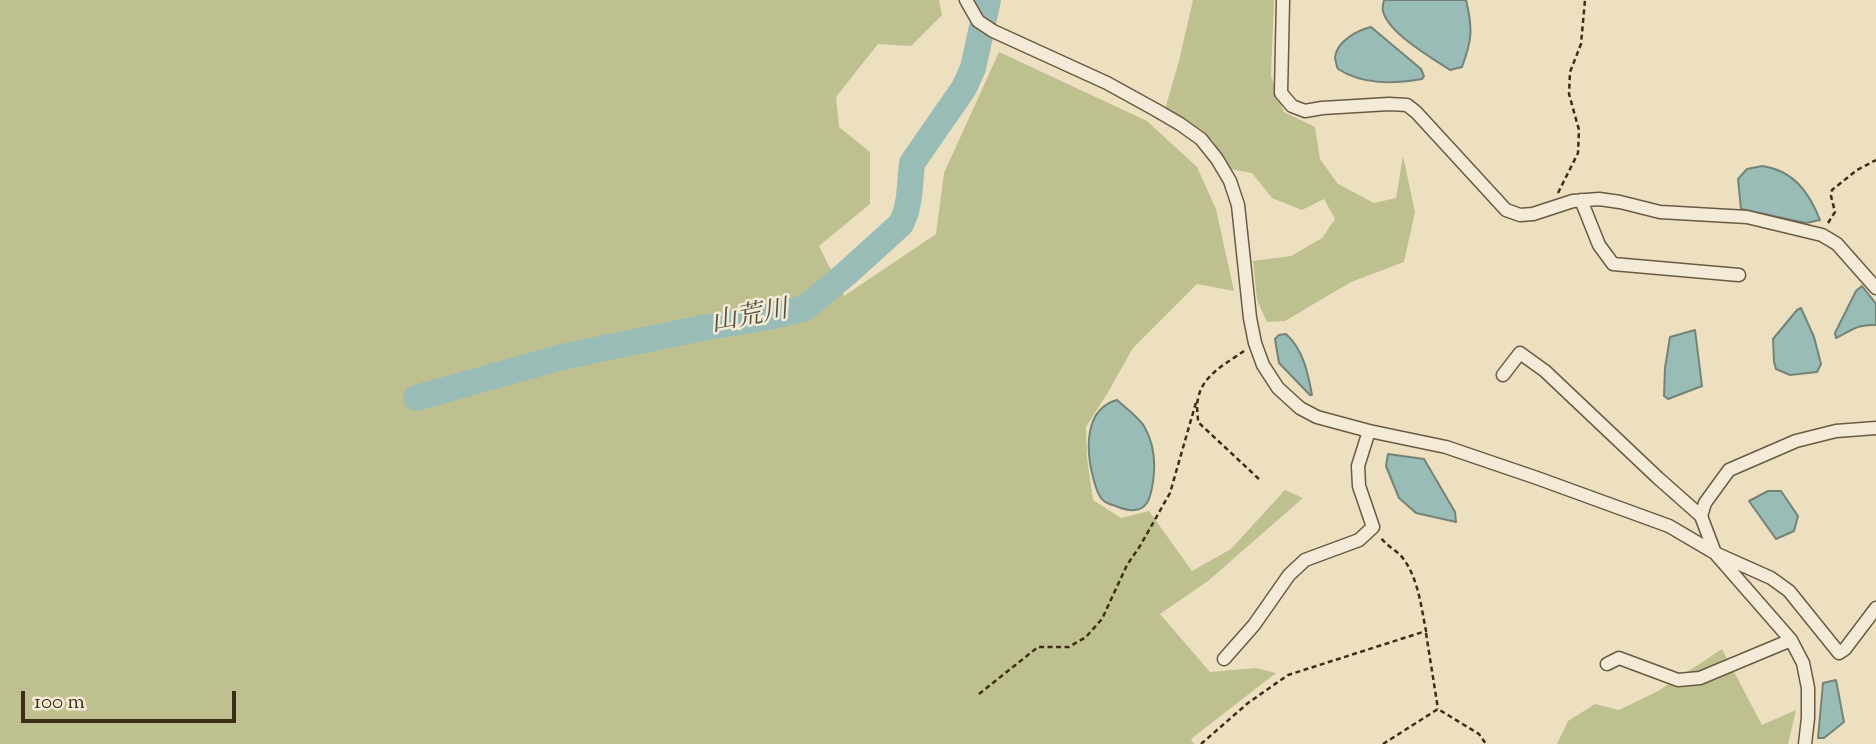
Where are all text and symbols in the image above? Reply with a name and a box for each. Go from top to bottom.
water label: 山荒川 [709,296,791,342]
scale bar [24,678,240,722]
text: 100 m [34,688,85,718]

